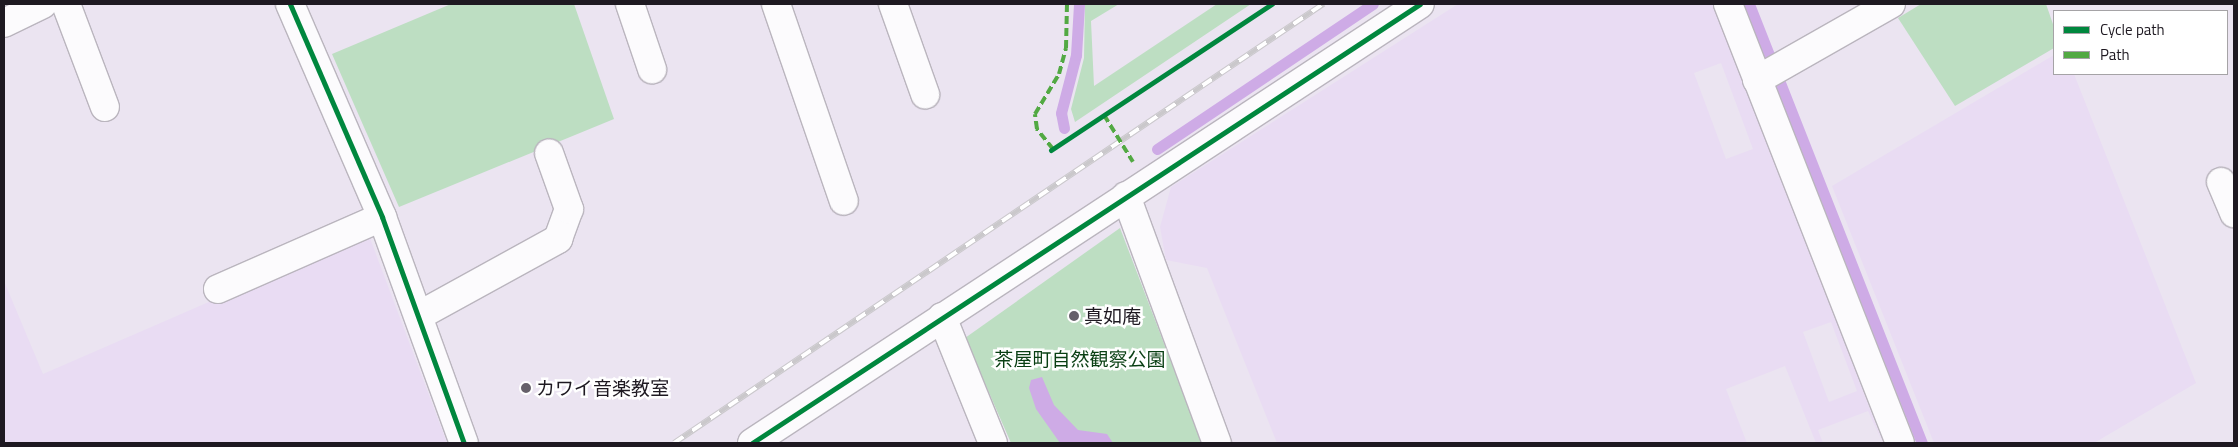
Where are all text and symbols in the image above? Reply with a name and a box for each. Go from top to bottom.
legend [2053,10,2228,75]
text: Cycle path [2100,18,2165,41]
text: Path [2100,43,2130,66]
place label: 真如庵 [1084,305,1141,327]
marker: 真如庵 [1068,310,1080,322]
park label: 茶屋町自然観察公園 [995,348,1165,370]
place label: カワイ音楽教室 [536,377,669,399]
marker: カワイ音楽教室 [520,382,532,394]

